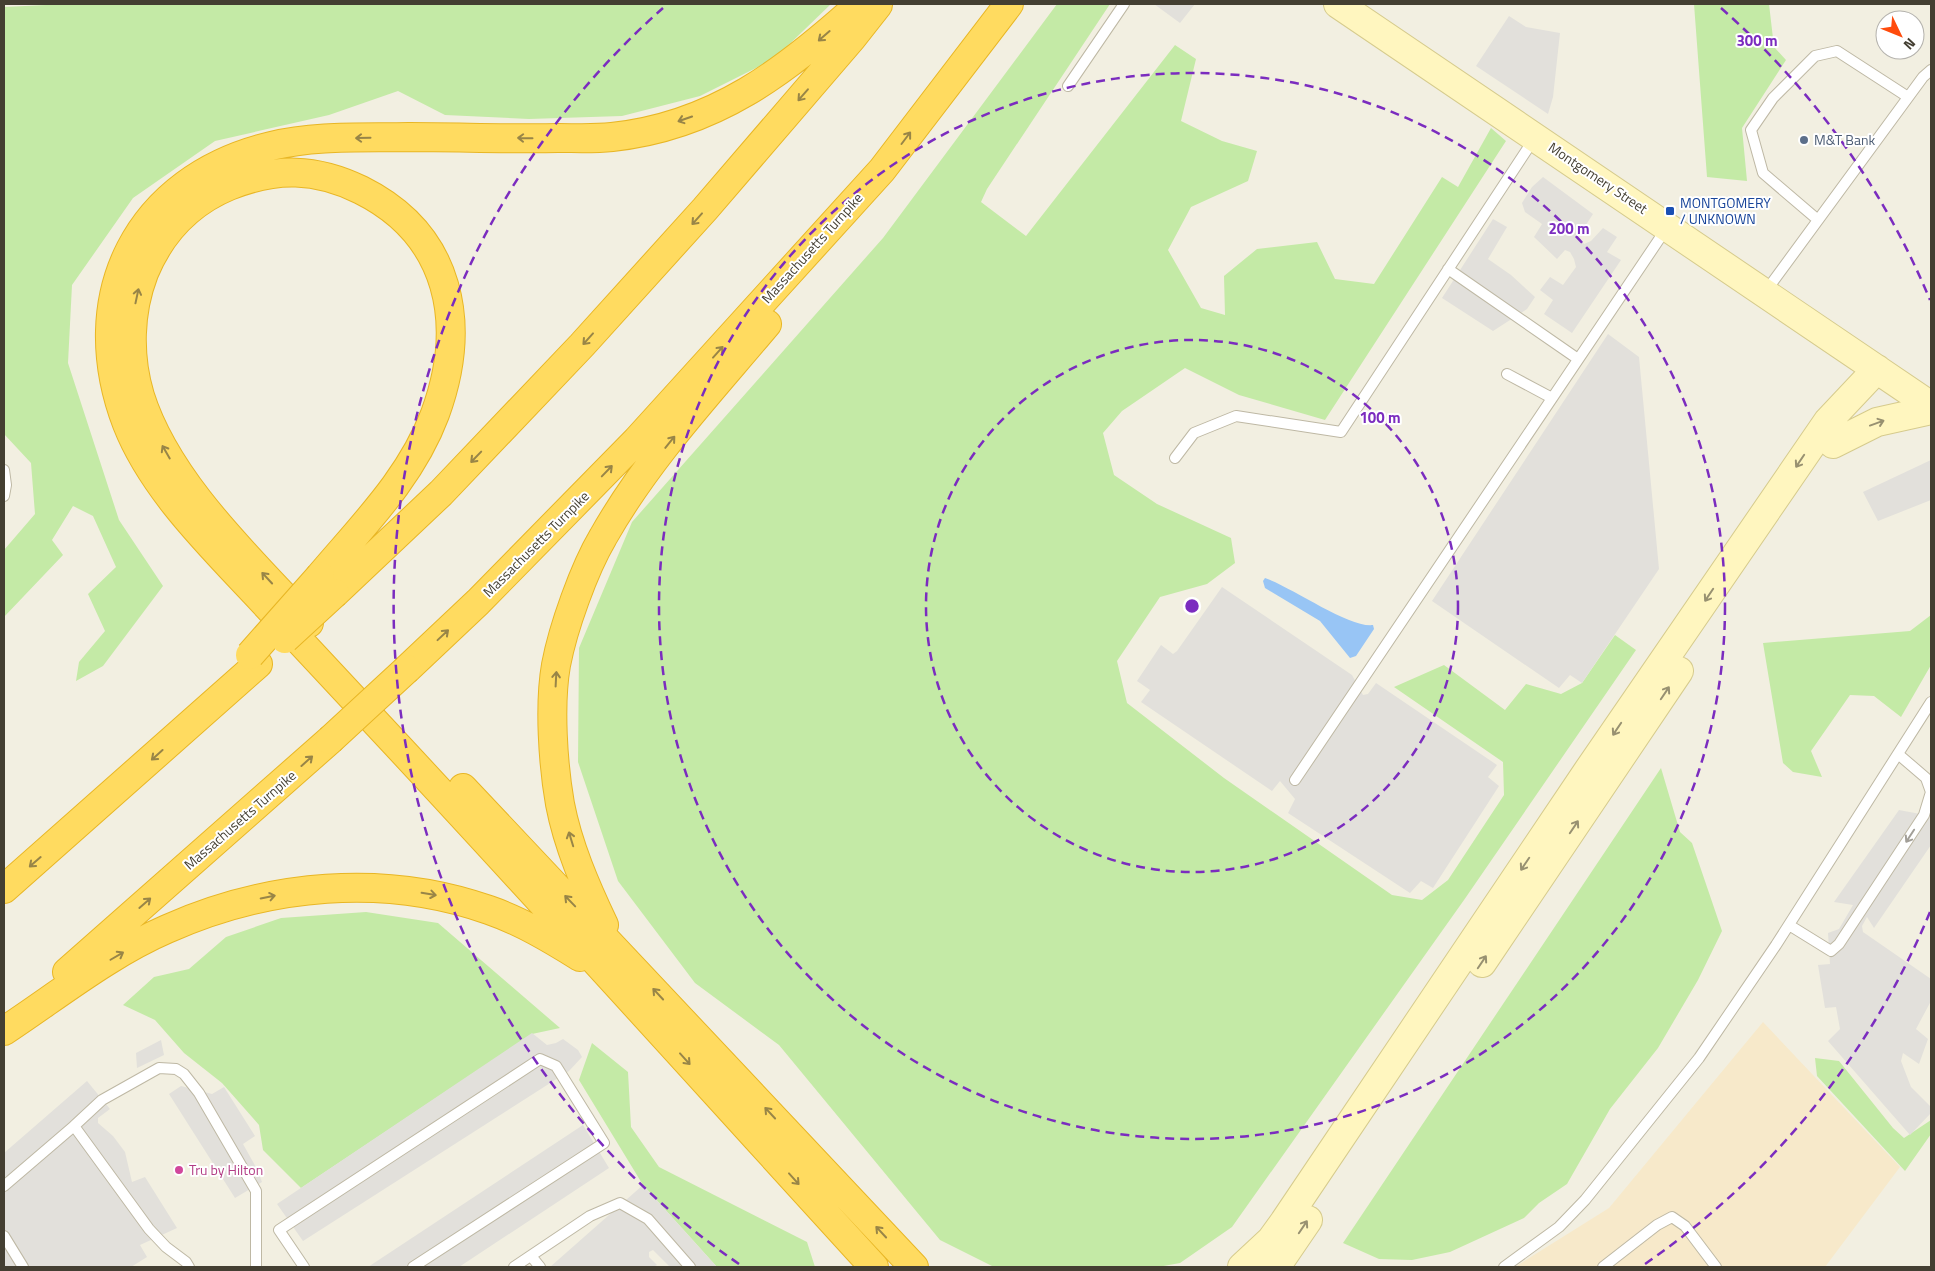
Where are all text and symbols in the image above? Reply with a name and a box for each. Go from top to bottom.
north arrow [1875,10,1925,60]
text: 300 m [1736,29,1778,52]
one-way arrow [817,30,830,42]
text: N [1899,33,1921,55]
one-way arrow [797,89,809,102]
one-way arrow [678,115,694,124]
place label: M&T Bank [1814,129,1875,150]
one-way arrow [901,132,912,145]
one-way arrow [355,133,372,143]
one-way arrow [518,133,534,143]
marker: M&T Bank [1798,134,1810,146]
street label: Montgomery Street [1544,137,1652,219]
street label: Massachusetts Turnpike [756,188,867,308]
place label: MONTGOMERY / UNKNOWN [1680,192,1771,229]
marker: MONTGOMERY / UNKNOWN [1664,205,1676,217]
one-way arrow [691,212,703,225]
text: 200 m [1548,217,1590,240]
one-way arrow [133,289,142,305]
one-way arrow [582,333,594,346]
one-way arrow [712,345,724,358]
text: 100 m [1359,406,1401,429]
one-way arrow [1869,418,1884,427]
one-way arrow [665,435,676,448]
one-way arrow [161,444,171,459]
one-way arrow [470,450,482,463]
one-way arrow [1795,454,1806,468]
one-way arrow [601,465,613,477]
street label: Massachusetts Turnpike [478,486,594,602]
one-way arrow [261,572,273,585]
one-way arrow [1704,588,1714,602]
centre of rings [1183,597,1201,615]
one-way arrow [437,629,449,641]
one-way arrow [551,671,560,687]
one-way arrow [1660,686,1670,700]
one-way arrow [1612,722,1622,736]
one-way arrow [150,749,163,761]
one-way arrow [300,755,313,767]
street label: Massachusetts Turnpike [179,765,300,874]
one-way arrow [1569,821,1579,835]
one-way arrow [1905,829,1915,843]
one-way arrow [565,832,575,848]
one-way arrow [1520,856,1530,870]
one-way arrow [28,857,41,868]
one-way arrow [421,890,437,900]
one-way arrow [259,892,275,901]
one-way arrow [564,895,576,907]
one-way arrow [139,897,152,908]
one-way arrow [110,950,124,960]
one-way arrow [1477,955,1488,969]
one-way arrow [653,988,664,1001]
one-way arrow [679,1053,690,1066]
one-way arrow [764,1107,776,1119]
place label: Tru by Hilton [189,1159,263,1180]
marker: Tru by Hilton [173,1164,185,1176]
one-way arrow [788,1173,800,1186]
one-way arrow [1298,1220,1308,1234]
one-way arrow [875,1225,887,1238]

